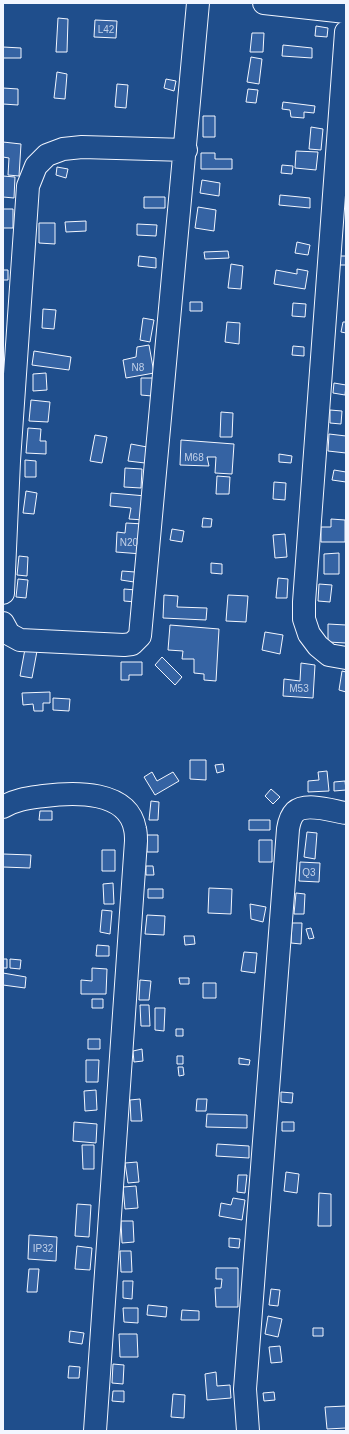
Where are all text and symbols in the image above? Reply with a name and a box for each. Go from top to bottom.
house number: L42 [98,24,115,35]
house number: N8 [132,362,145,373]
house number: M68 [184,452,204,463]
house number: N20 [120,537,139,548]
house number: M53 [289,683,309,694]
house number: Q3 [302,867,316,878]
house number: IP32 [33,1243,54,1254]

